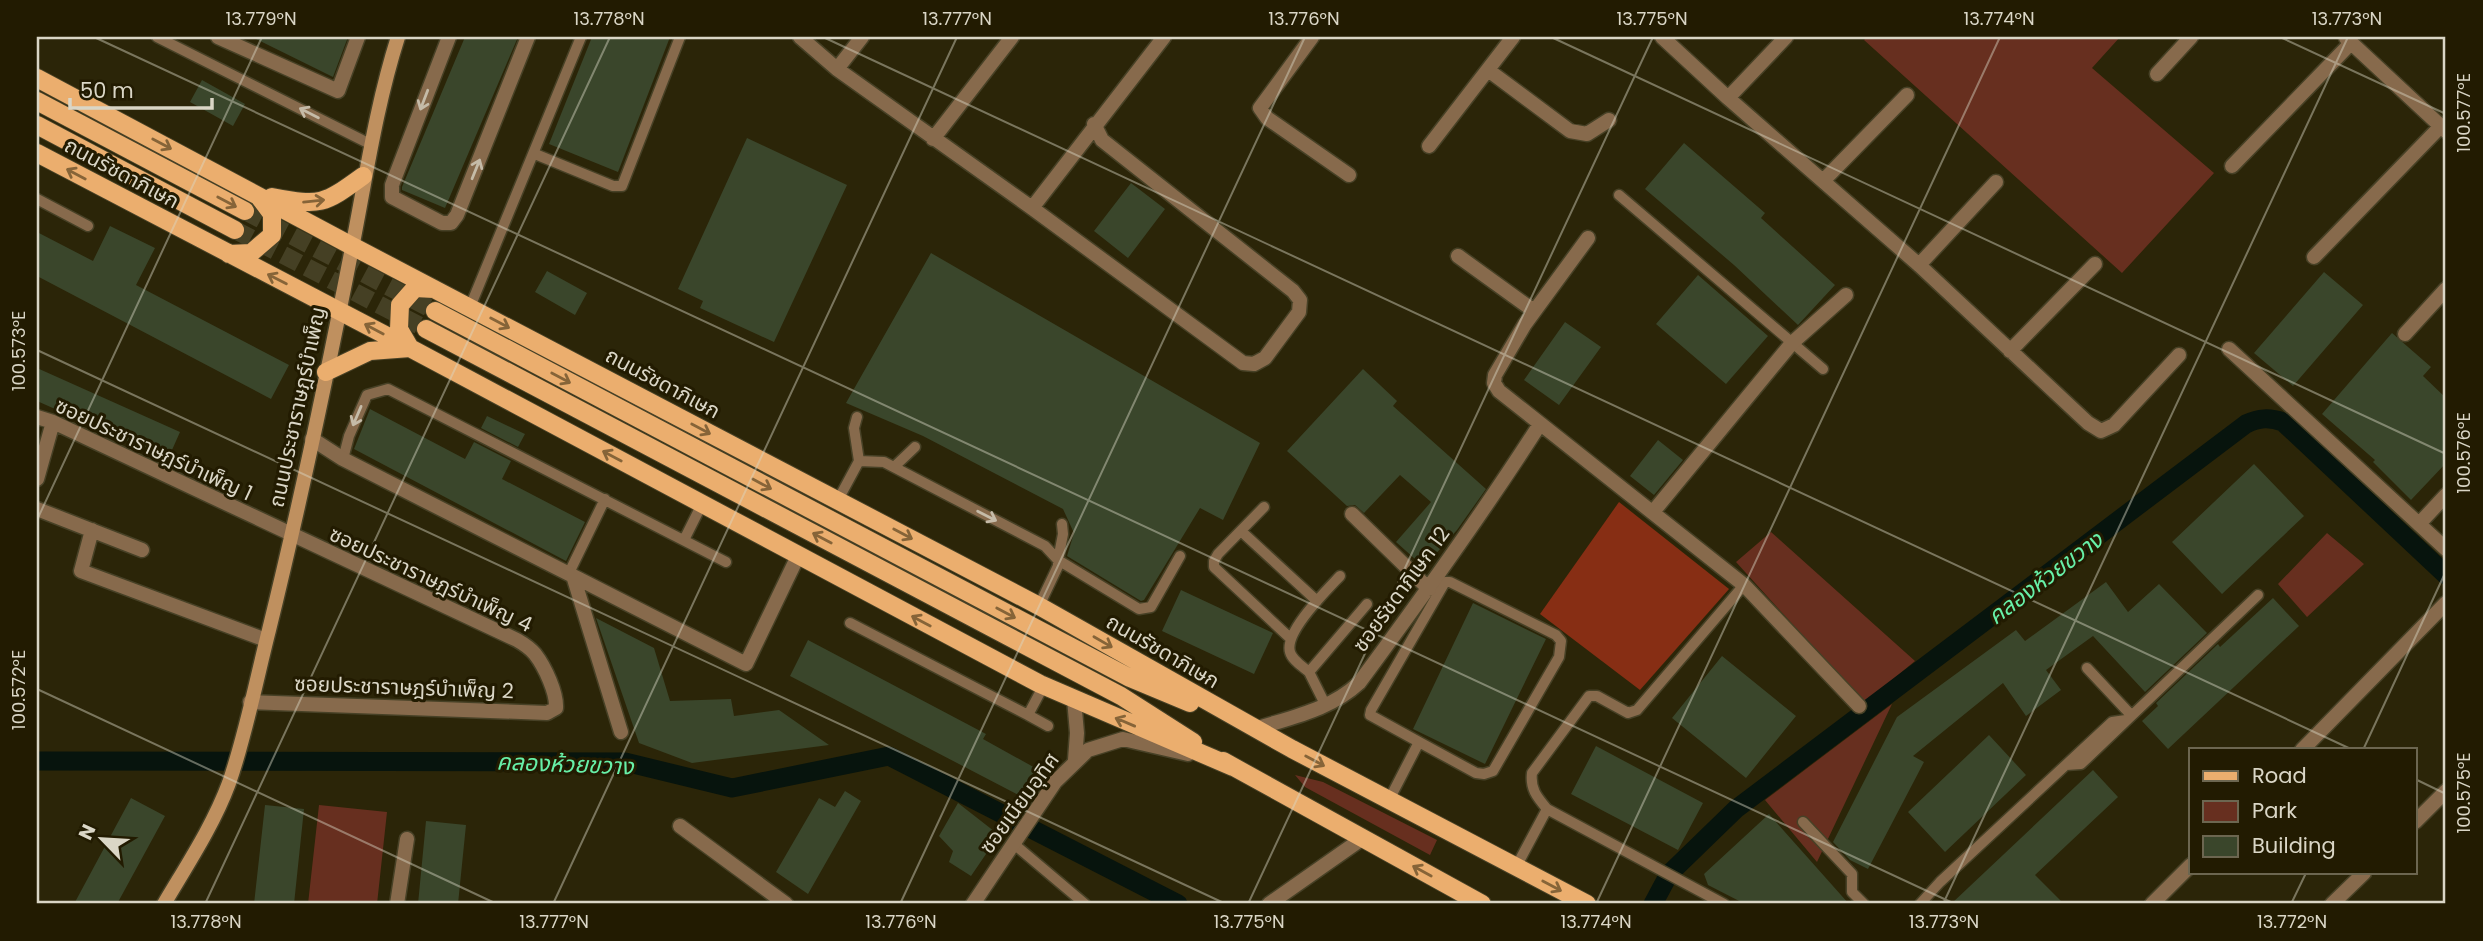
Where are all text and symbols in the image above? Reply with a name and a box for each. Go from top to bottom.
text: 13.779°N [225,6,297,31]
text: 13.778°N [573,6,645,31]
text: 13.777°N [922,6,992,31]
text: 13.776°N [1268,6,1340,31]
text: 13.775°N [1616,6,1688,31]
text: 13.774°N [1963,6,2035,31]
text: 13.773°N [2312,6,2382,31]
scale bar [70,66,212,110]
text: 100.577°E [2451,73,2476,153]
text: 50 m [80,76,134,105]
one-way arrow [417,89,429,111]
one-way arrow [299,106,320,120]
street label: ถนนรัชดาภิเษก [59,131,185,215]
one-way arrow [151,138,172,151]
one-way arrow [470,158,483,180]
one-way arrow [66,167,87,180]
one-way arrow [216,195,237,209]
one-way arrow [302,195,325,208]
one-way arrow [267,272,288,286]
street label: ถนนประชาราษฎร์บำเพ็ญ [262,304,332,510]
text: 100.573°E [6,311,31,391]
one-way arrow [489,316,510,330]
one-way arrow [364,322,385,335]
street label: ถนนรัชดาภิเษก [600,341,726,425]
one-way arrow [550,371,571,385]
street label: ซอยประชาราษฎร์บำเพ็ญ 1 [51,391,257,507]
one-way arrow [350,405,363,426]
text: 100.576°E [2451,412,2476,494]
one-way arrow [690,422,711,436]
one-way arrow [602,449,623,462]
one-way arrow [751,478,772,491]
one-way arrow [976,509,997,523]
street label: ซอยประชาราษฎร์บำเพ็ญ 4 [325,519,537,639]
street label: ซอยรัชดาภิเษก 12 [1346,520,1456,658]
water label: คลองห้วยขวาง [1981,523,2111,632]
one-way arrow [892,528,912,542]
one-way arrow [812,531,833,544]
one-way arrow [996,606,1016,620]
street label: ถนนรัชดาภิเษก [1101,607,1225,695]
one-way arrow [911,613,932,627]
one-way arrow [1092,635,1112,649]
text: 100.572°E [6,650,31,730]
street label: ซอยประชาราษฎร์บำเพ็ญ 2 [294,669,514,705]
one-way arrow [1114,715,1136,728]
water label: คลองห้วยขวาง [496,746,636,782]
street label: ซอยเนียมอุทิศ [972,747,1066,859]
legend [2189,748,2416,874]
text: 100.575°E [2451,752,2476,834]
one-way arrow [1304,755,1325,768]
text: Road [2252,761,2307,790]
text: Park [2252,796,2297,825]
north arrow [66,804,136,874]
text: N [72,820,102,844]
text: Building [2252,831,2336,860]
one-way arrow [1413,864,1433,878]
one-way arrow [1541,879,1562,893]
text: 13.778°N [170,909,242,934]
text: 13.777°N [519,909,589,934]
text: 13.776°N [865,909,937,934]
text: 13.775°N [1213,909,1285,934]
text: 13.774°N [1560,909,1632,934]
text: 13.773°N [1909,909,1979,934]
text: 13.772°N [2257,909,2327,934]

